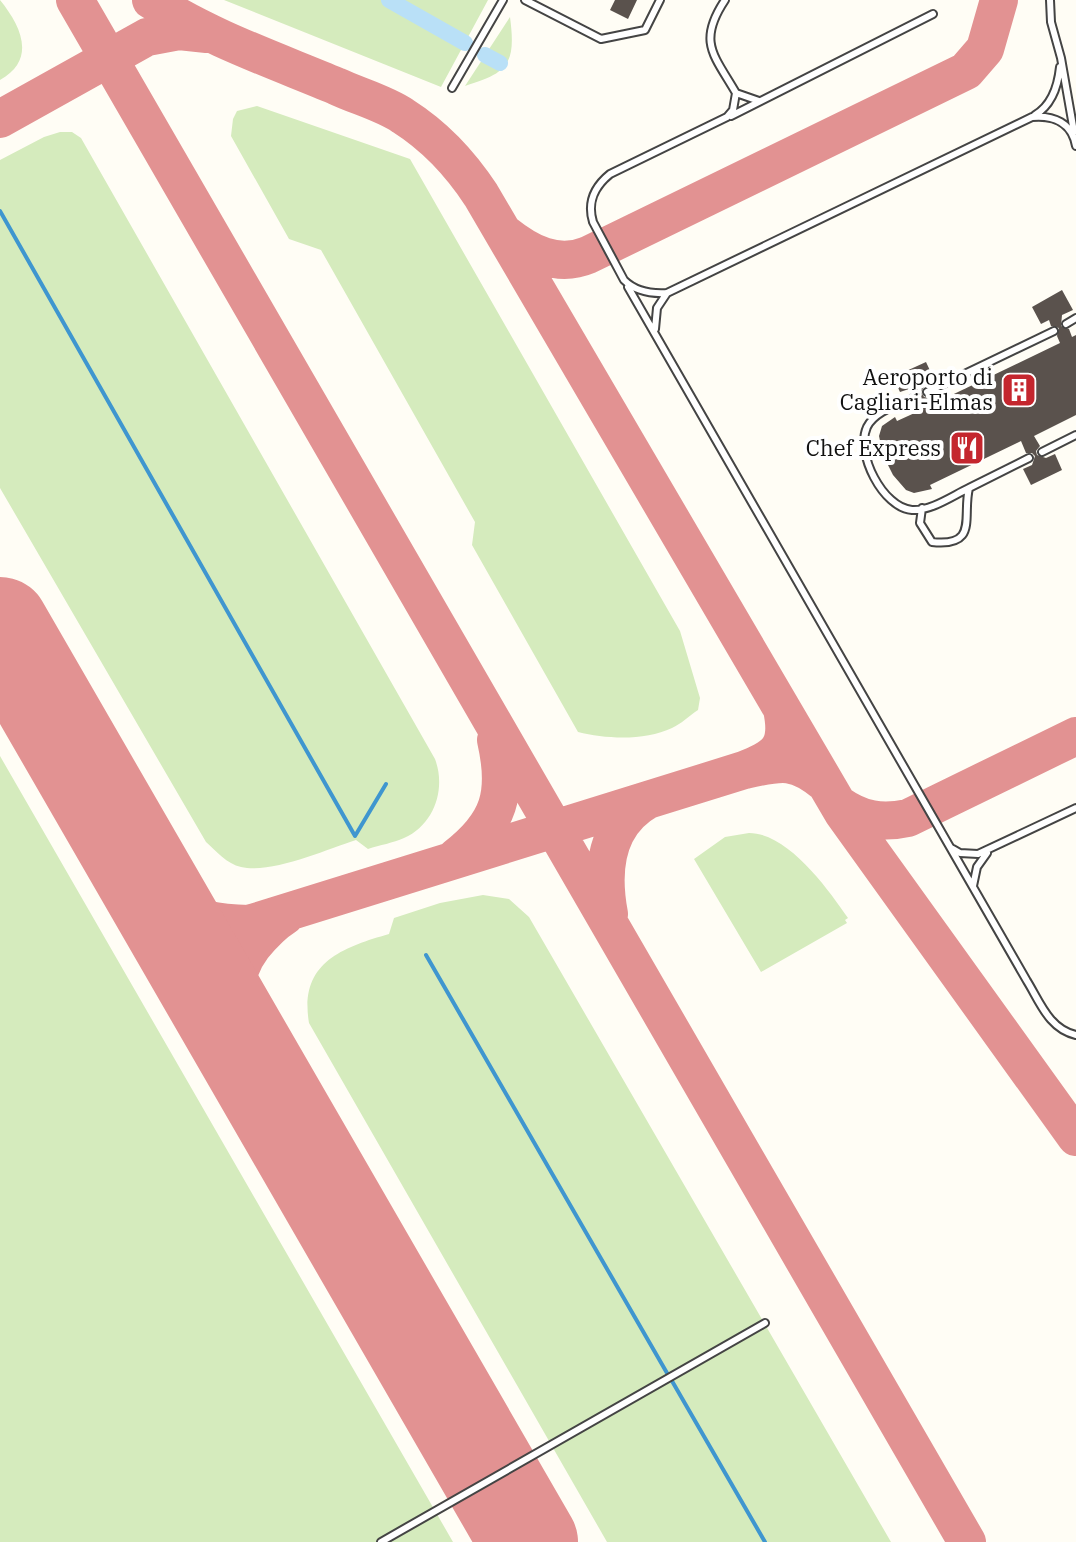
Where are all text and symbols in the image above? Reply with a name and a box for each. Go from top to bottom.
place label: Aeroporto di Cagliari-Elmas [840,362,993,416]
building icon: Aeroporto di Cagliari-Elmas [1000,371,1038,409]
restaurant icon: Chef Express [948,429,986,467]
place label: Chef Express [806,433,941,462]

